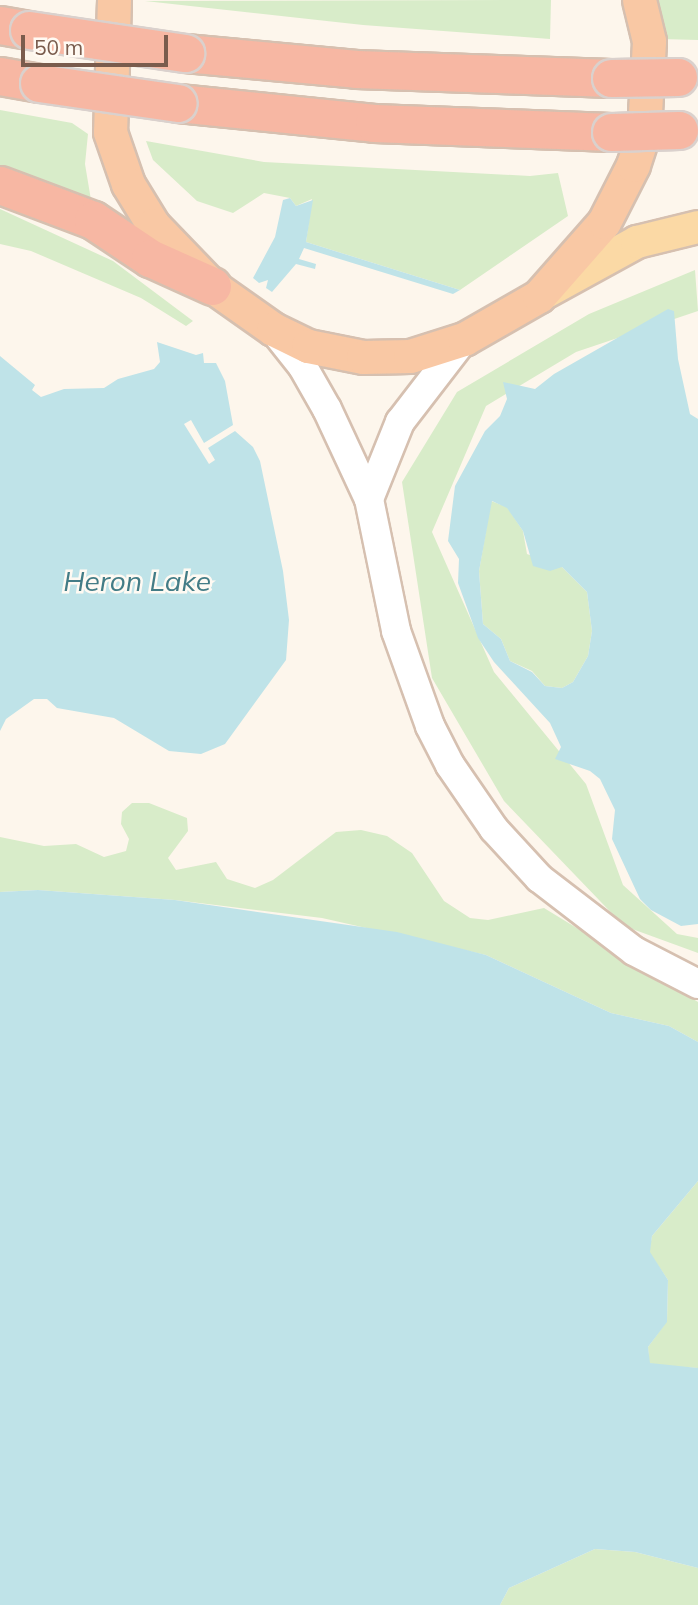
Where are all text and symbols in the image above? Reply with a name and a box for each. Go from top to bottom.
scale bar [24,21,172,65]
text: 50 m [34,34,83,60]
water label: Heron Lake [63,564,211,598]

